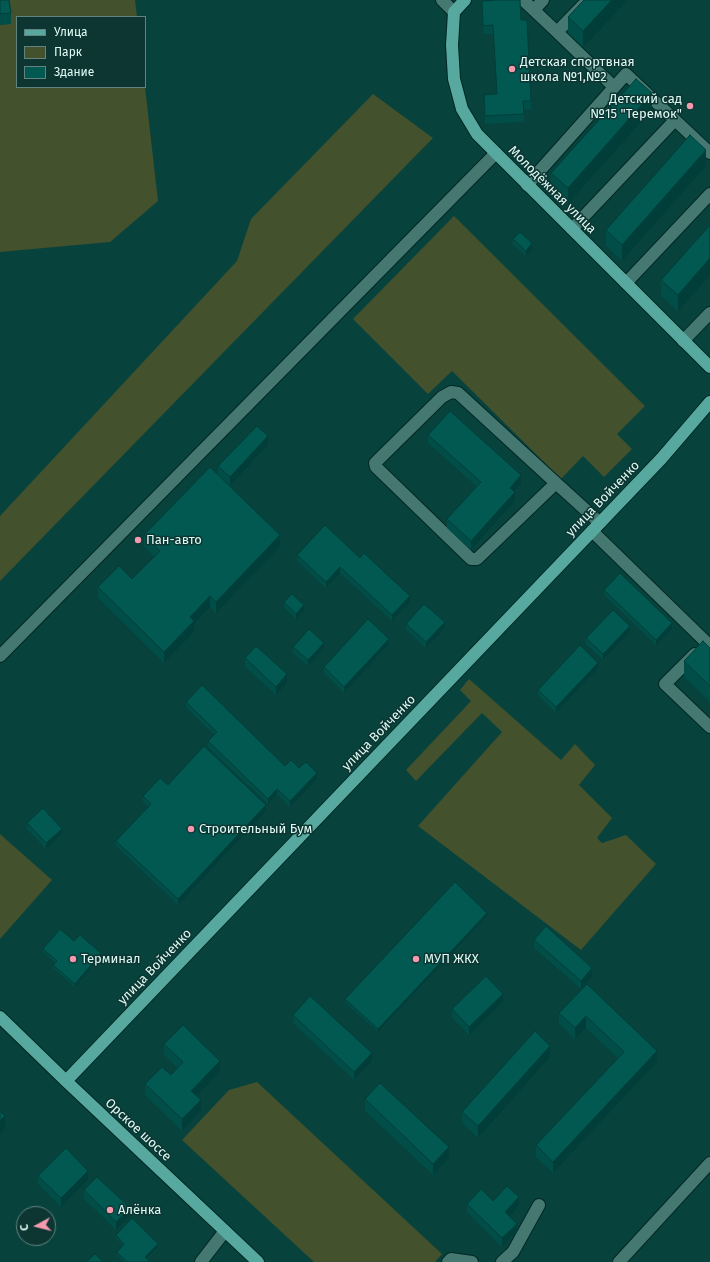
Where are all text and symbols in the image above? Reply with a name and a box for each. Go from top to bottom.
legend [16,16,146,88]
text: Улица [54,25,88,39]
text: Парк [54,45,82,59]
place label: Детская спортвная школа №1,№2 [520,54,635,85]
marker: Детская спортвная школа №1,№2 [507,64,517,74]
text: Здание [54,65,94,79]
place label: Детский сад №15 "Теремок" [590,91,682,122]
marker: Детский сад №15 "Теремок" [685,101,695,111]
street label: Молодёжная улица [505,143,599,237]
street label: улица Войченко [563,458,643,540]
place label: Пан-авто [146,532,202,548]
marker: Пан-авто [133,535,143,545]
street label: улица Войченко [339,692,419,774]
place label: Строительный Бум [199,821,312,837]
marker: Строительный Бум [186,824,196,834]
street label: улица Войченко [115,926,195,1008]
place label: Терминал [81,951,141,967]
place label: МУП ЖКХ [424,951,479,967]
marker: Терминал [68,954,78,964]
marker: МУП ЖКХ [411,954,421,964]
street label: Орское шоссе [102,1095,174,1165]
place label: Алёнка [118,1202,161,1218]
marker: Алёнка [105,1205,115,1215]
north arrow [16,1206,56,1246]
text: С [18,1223,31,1231]

